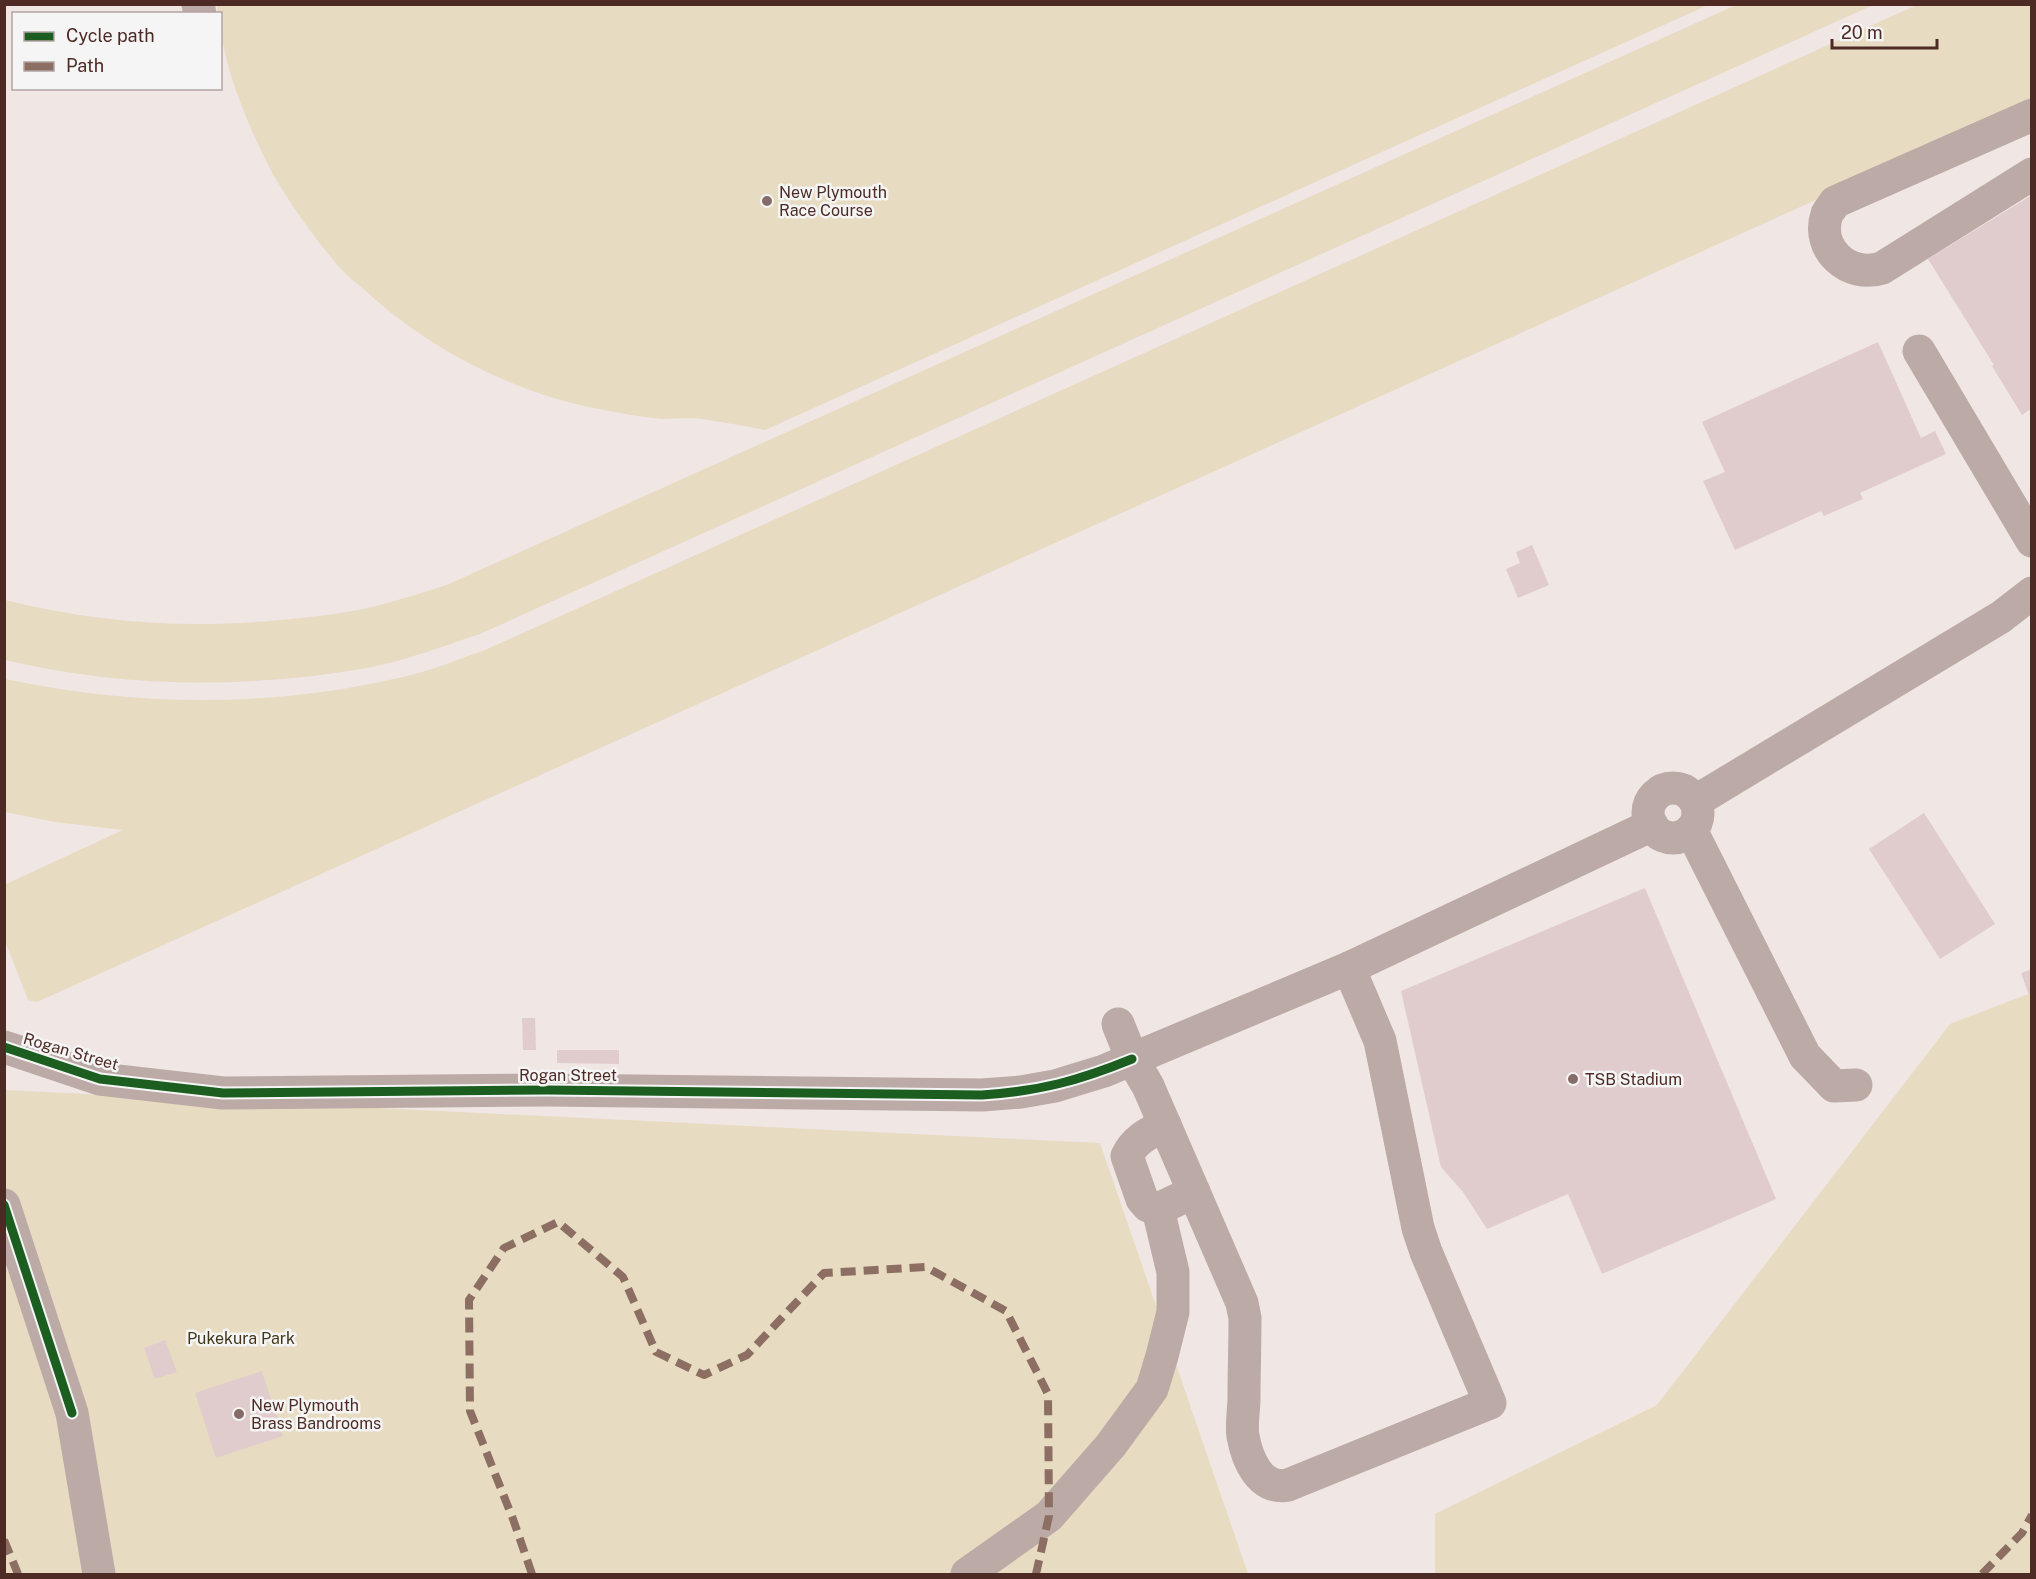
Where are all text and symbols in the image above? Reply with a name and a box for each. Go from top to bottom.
legend [12,12,222,90]
scale bar [1832,12,1937,50]
text: 20 m [1841,22,1883,43]
text: Cycle path [66,25,155,46]
text: Path [66,55,104,76]
place label: New Plymouth Race Course [779,183,887,220]
marker: New Plymouth Race Course [760,194,774,208]
street label: Rogan Street [21,1029,121,1074]
street label: Rogan Street [519,1066,617,1085]
place label: TSB Stadium [1585,1070,1682,1089]
marker: TSB Stadium [1566,1072,1580,1086]
park label: Pukekura Park [187,1329,295,1348]
place label: New Plymouth Brass Bandrooms [251,1396,381,1433]
marker: New Plymouth Brass Bandrooms [232,1407,246,1421]

